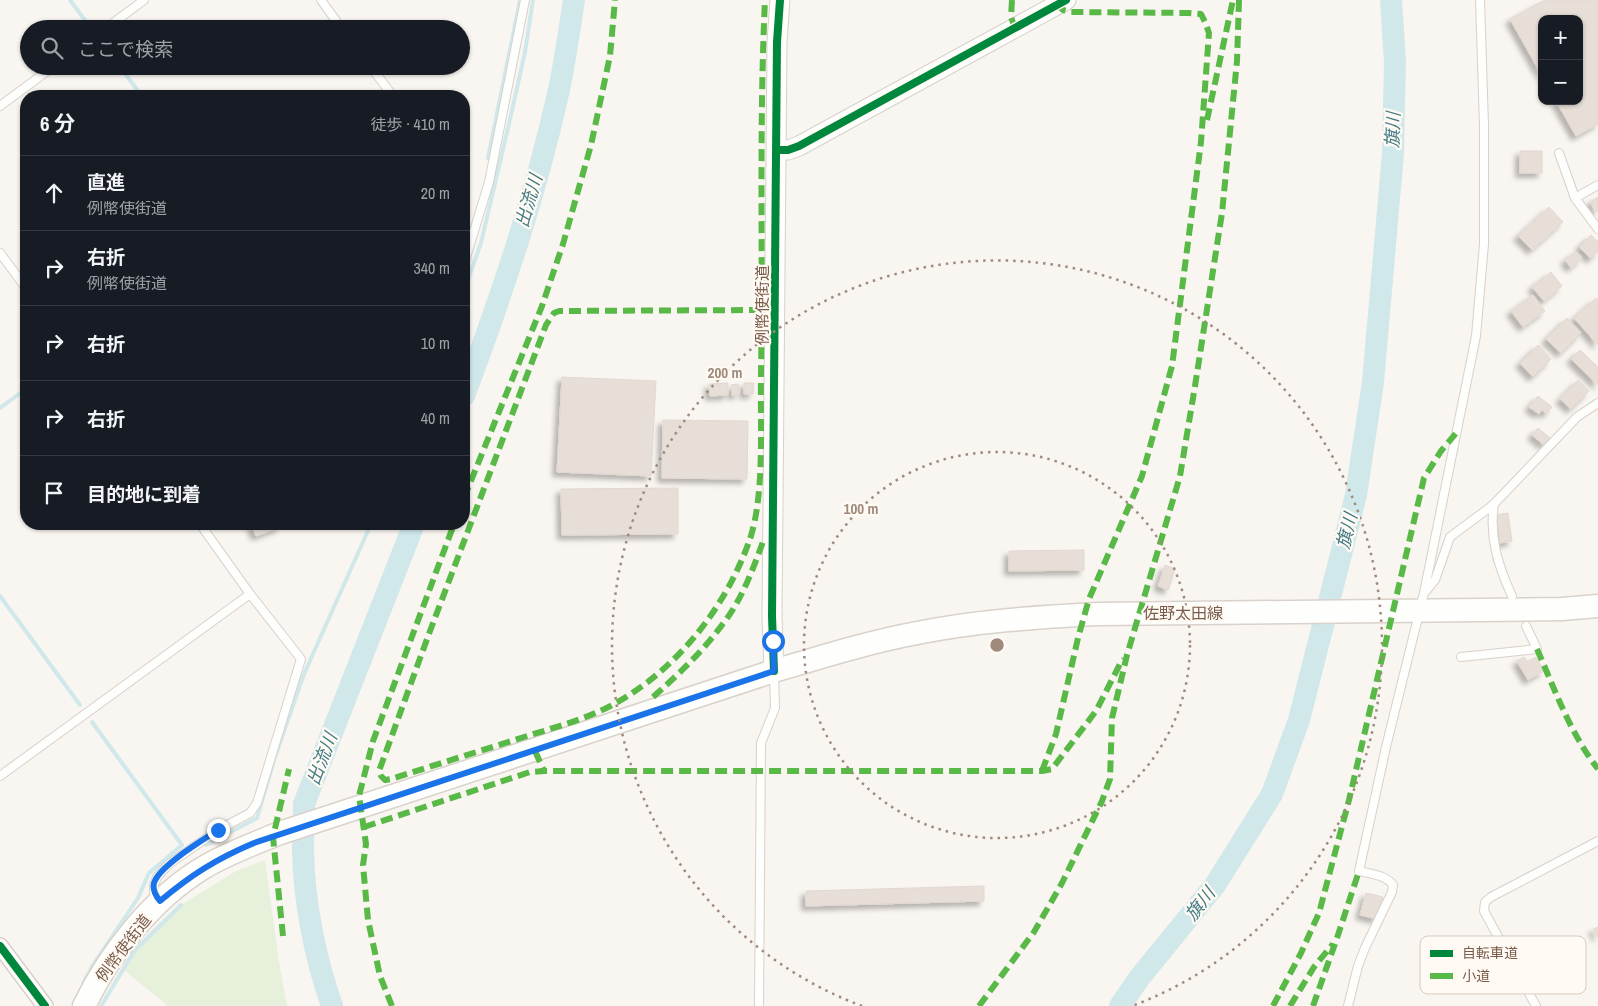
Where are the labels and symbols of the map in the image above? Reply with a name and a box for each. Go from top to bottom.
water label: 旗川 [1379,110,1406,148]
water label: 出流川 [509,170,549,230]
street label: 例幣使街道 [751,265,773,345]
text: 200 m [708,362,742,383]
text: 100 m [844,498,878,519]
water label: 旗川 [1330,508,1363,551]
street label: 佐野太田線 [1143,602,1223,624]
route start [762,630,785,653]
centre of rings [988,636,1006,654]
water label: 出流川 [300,727,344,789]
route end [207,819,230,842]
water label: 旗川 [1179,880,1222,926]
street label: 例幣使街道 [90,909,156,987]
legend [1420,936,1586,994]
text: 自転車道 [1462,944,1518,962]
text: 小道 [1462,967,1490,985]

